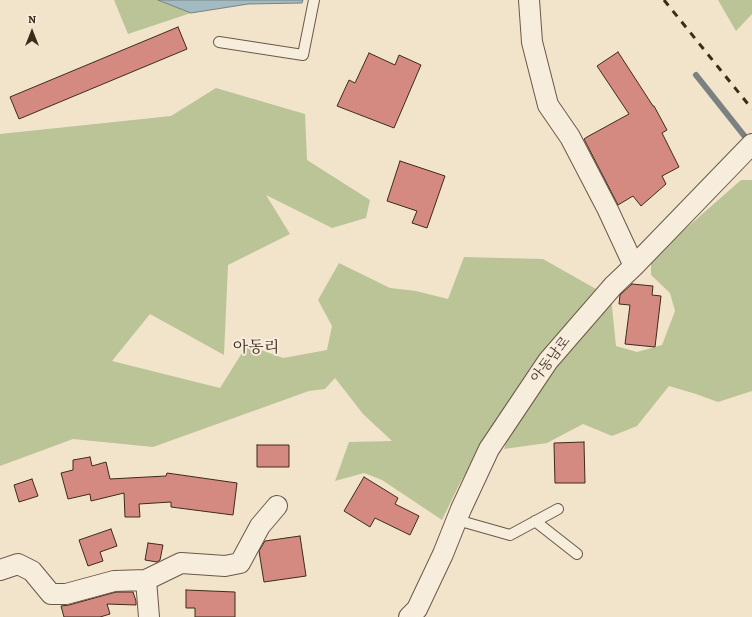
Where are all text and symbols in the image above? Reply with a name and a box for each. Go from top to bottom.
north arrow [12,12,52,52]
text: N [28,12,36,27]
street label: 아동남로 [528,334,574,386]
district label: 아동리 [233,338,279,358]

